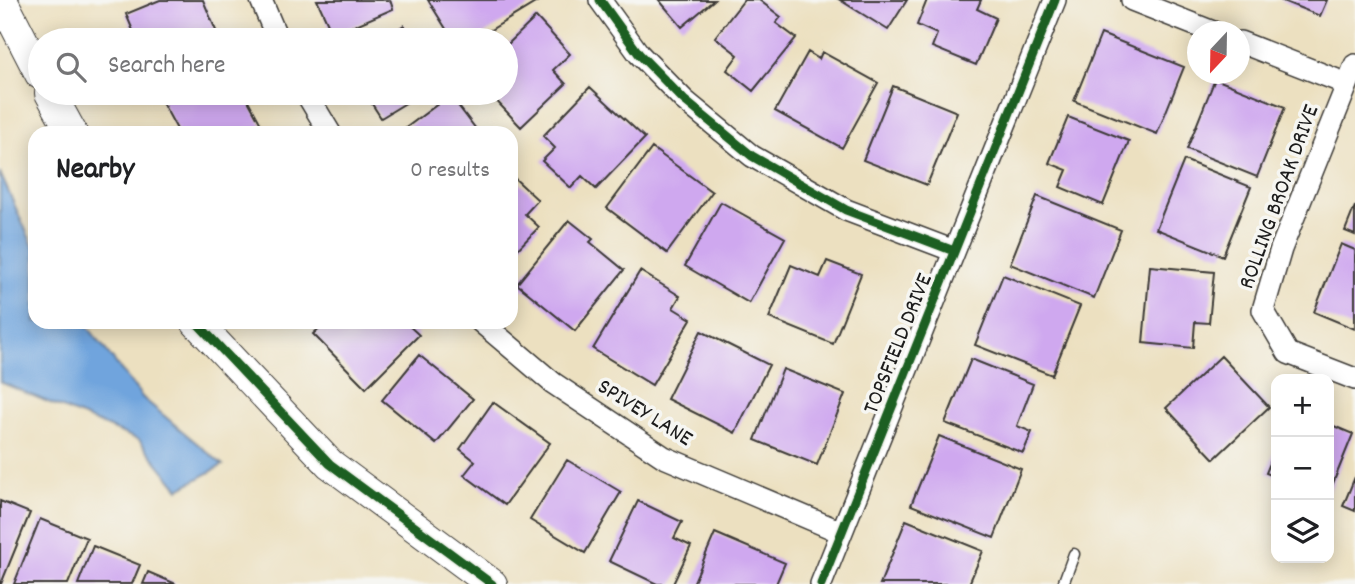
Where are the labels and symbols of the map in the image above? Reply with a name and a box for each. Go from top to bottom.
north arrow [1187,21,1250,84]
street label: ROLLING BROAK DRIVE [1232,100,1329,294]
street label: TOPSFIELD DRIVE [856,269,943,420]
street label: SPIVEY LANE [590,372,699,457]

